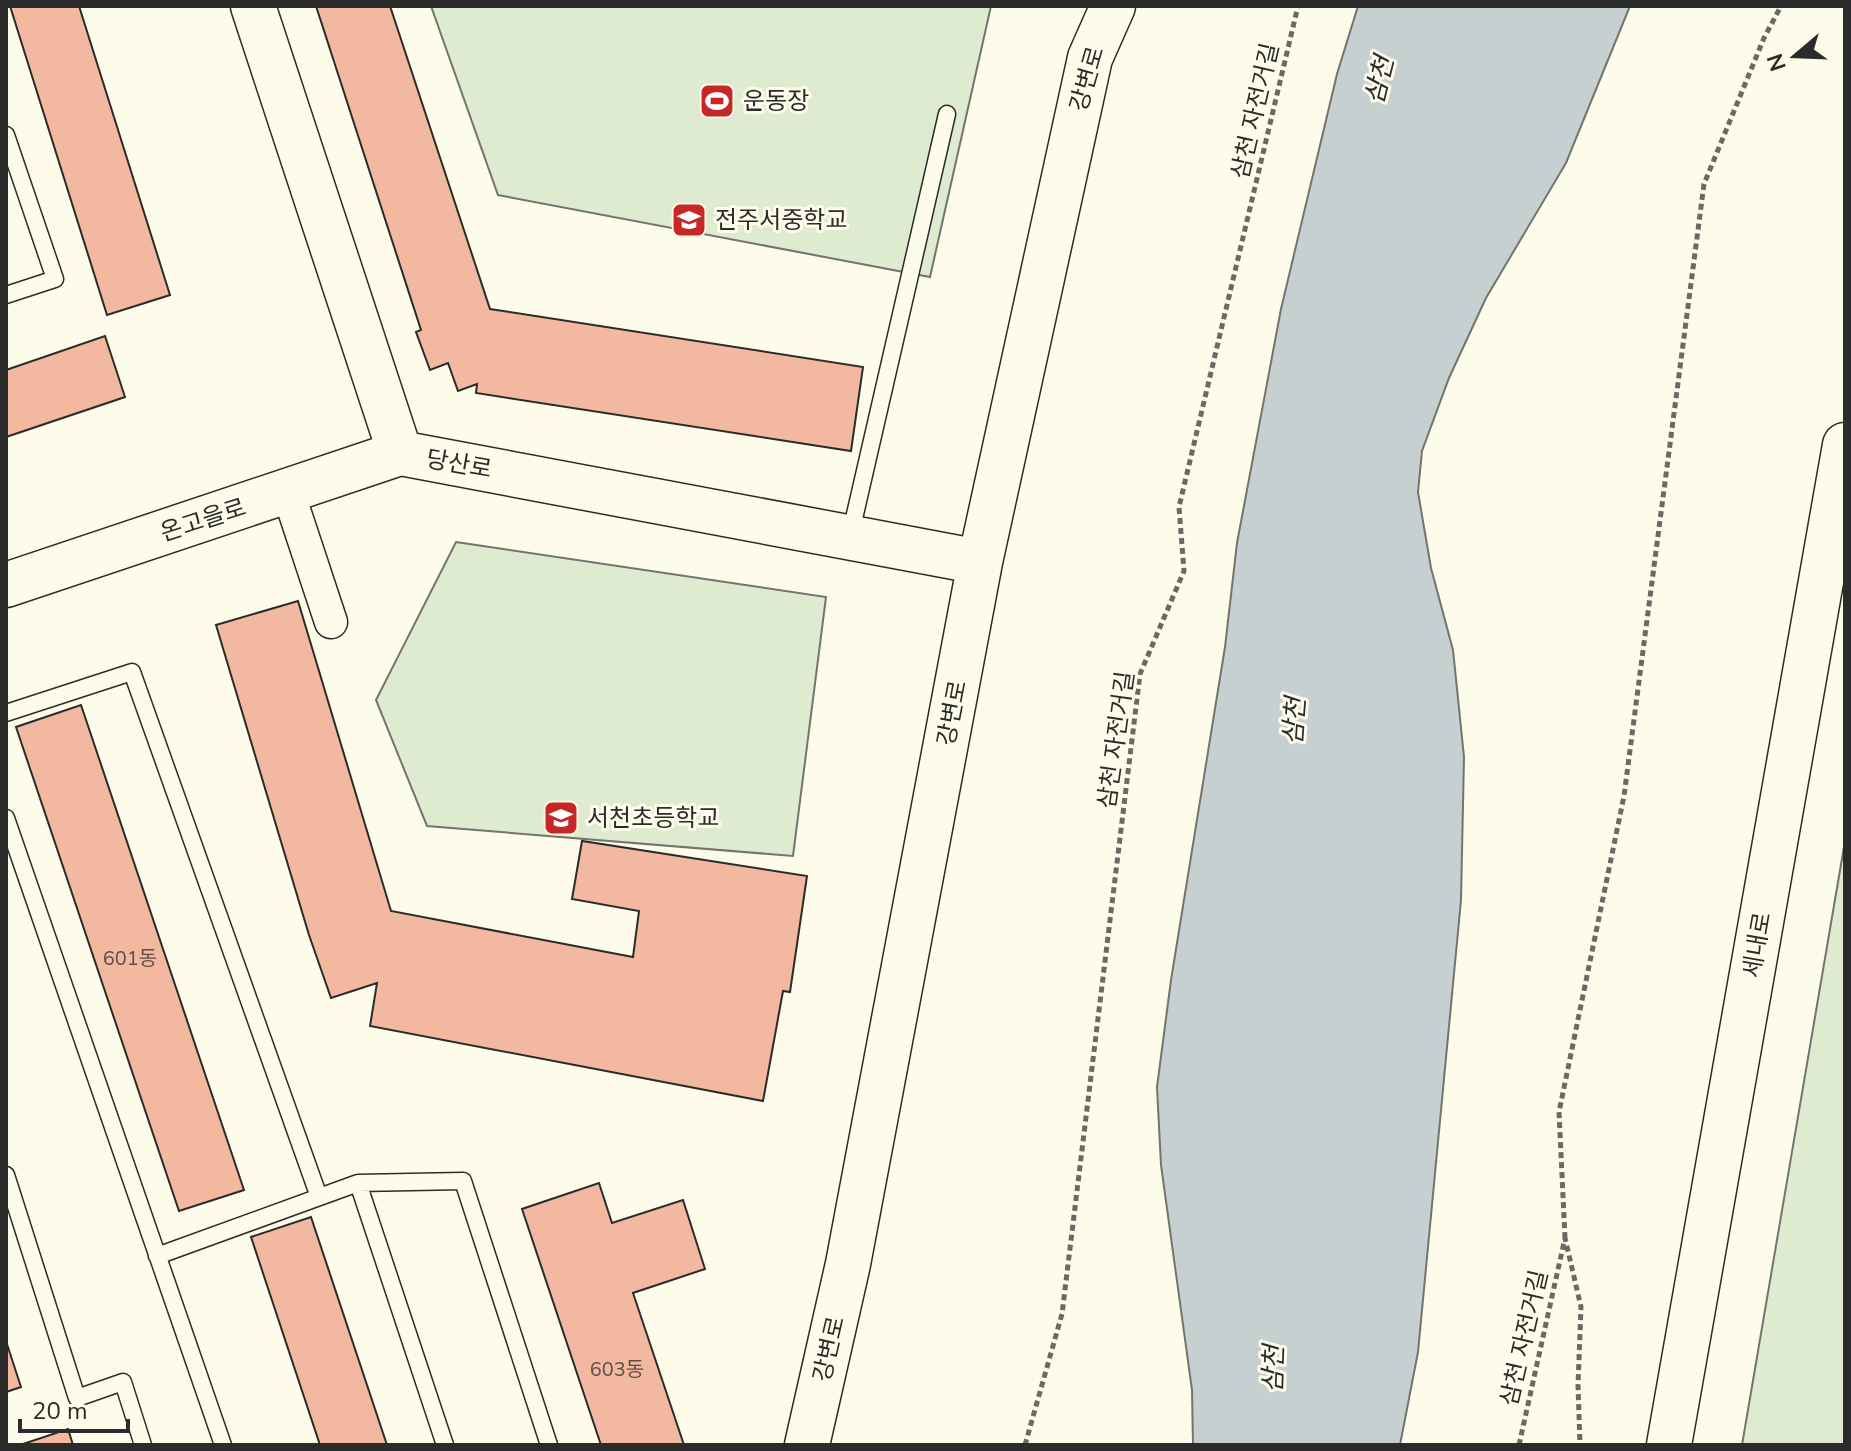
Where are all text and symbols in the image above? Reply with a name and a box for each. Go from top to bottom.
north arrow [1755,16,1835,96]
street label: 삼천 자전거길 [1224,40,1286,182]
street label: 강변로 [1062,43,1112,115]
water label: 삼천 [1357,50,1403,108]
text: N [1760,50,1794,75]
sports icon: 운동장 [698,82,736,120]
place label: 운동장 [743,85,809,117]
school or university icon: 전주서중학교 [670,201,708,239]
place label: 전주서중학교 [715,204,847,236]
street label: 당산로 [424,442,494,486]
street label: 온고을로 [156,491,250,549]
street label: 삼천 자전거길 [1091,669,1141,811]
street label: 강변로 [930,677,974,749]
water label: 삼천 [1275,693,1314,746]
school or university icon: 서천초등학교 [542,799,580,837]
place label: 서천초등학교 [587,802,719,834]
street label: 세내로 [1735,910,1779,980]
house number: 601동 [103,945,157,972]
street label: 삼천 자전거길 [1493,1267,1555,1409]
street label: 강변로 [806,1313,852,1385]
water label: 삼천 [1255,1341,1292,1394]
house number: 603동 [590,1356,644,1383]
scale bar [20,1383,128,1433]
text: 20 m [32,1395,88,1427]

